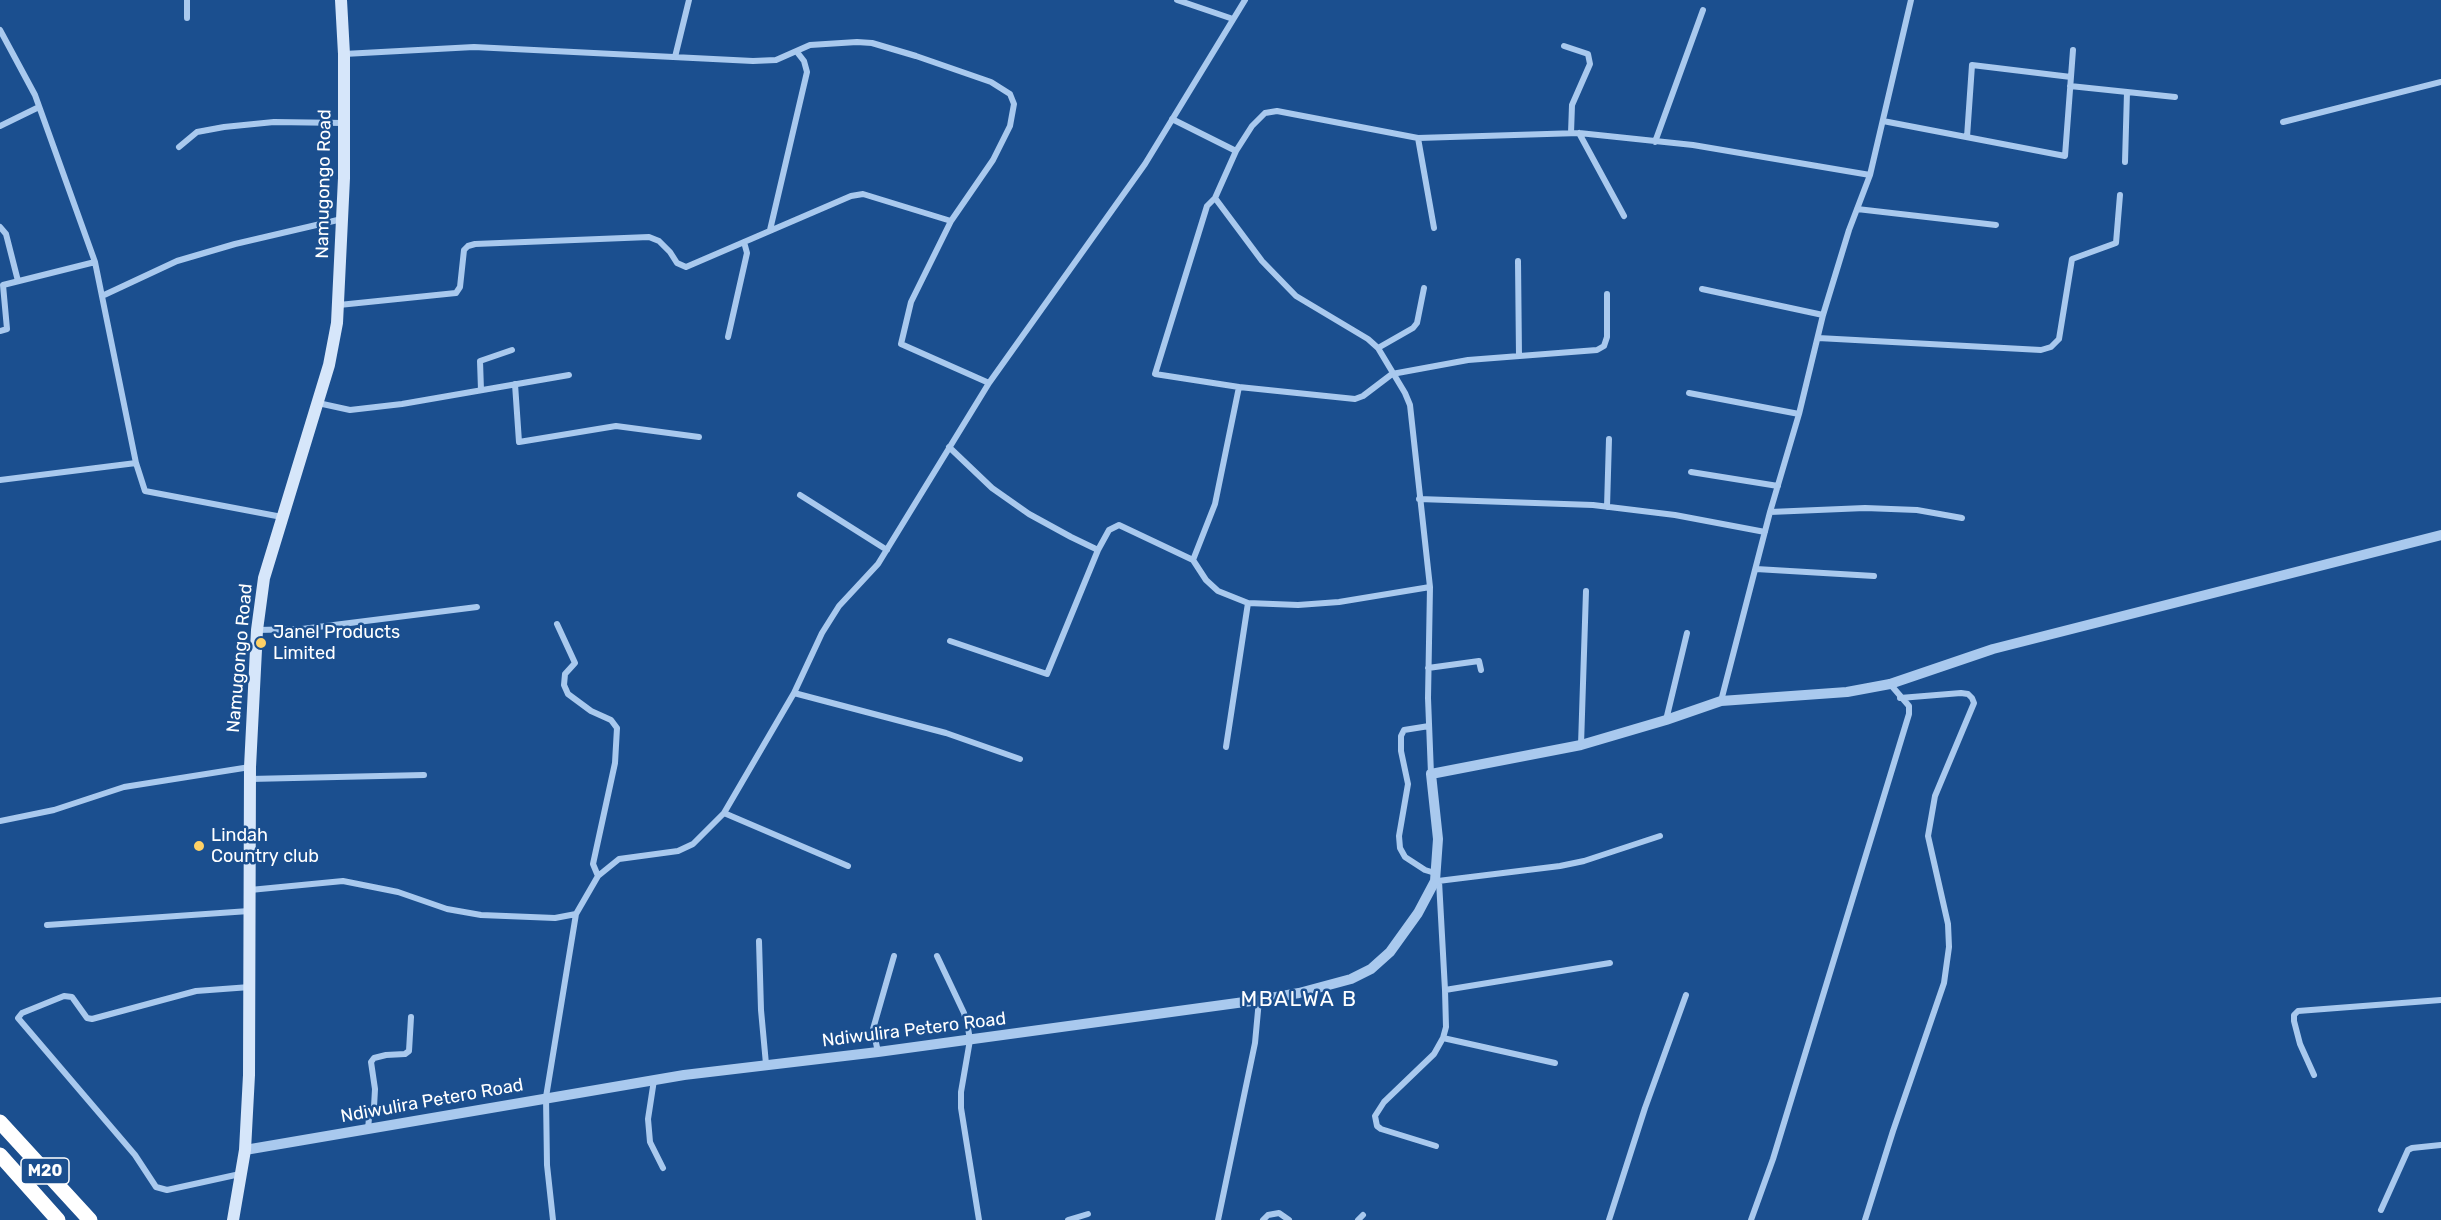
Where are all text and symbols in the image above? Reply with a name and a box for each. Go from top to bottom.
street label: Namugongo Road [312,109,336,259]
street label: Namugongo Road [223,583,257,733]
place label: Janel Products Limited [273,622,400,664]
marker: Janel Products Limited [254,636,268,650]
place label: Lindah Country club [211,825,319,868]
marker: Lindah Country club [192,839,206,853]
district label: MBALWA B [1240,987,1358,1013]
street label: Ndiwulira Petero Road [821,1008,1007,1052]
street label: Ndiwulira Petero Road [339,1074,525,1128]
road number: M20 [21,1158,69,1184]

